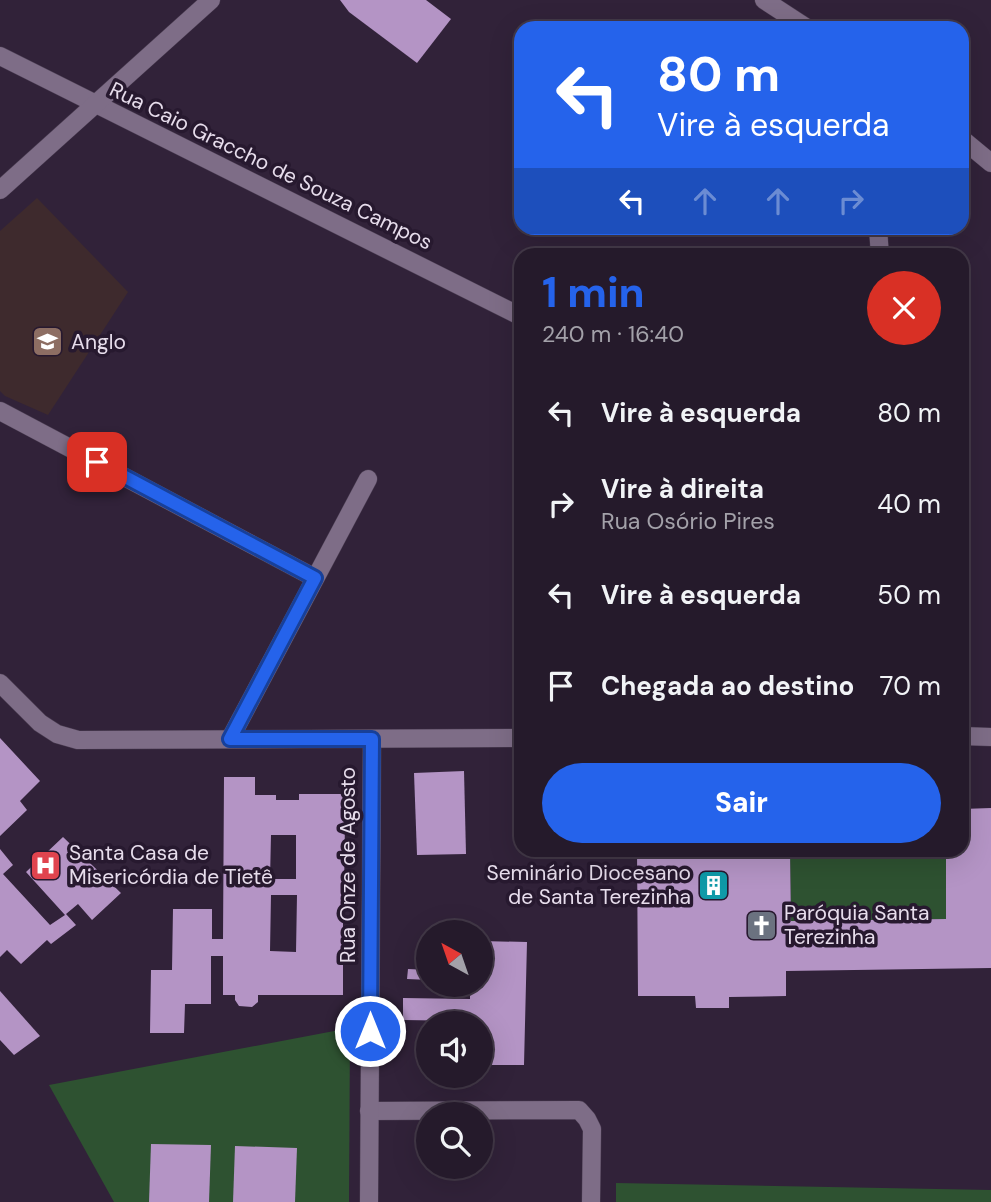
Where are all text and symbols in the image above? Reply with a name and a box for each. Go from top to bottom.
text: 80 m [657,42,780,106]
icon: left [542,49,633,140]
street label: Rua Caio Graccho de Souza Campos [105,75,437,257]
text: Vire à esquerda [657,104,889,146]
icon: left [613,182,651,220]
icon: ahead [686,182,724,220]
icon: ahead [759,182,797,220]
icon: right [832,182,870,220]
text: 1 min [542,265,645,320]
button: close [867,271,941,345]
text: 240 m · 16:40 [542,319,684,349]
school or university icon: Anglo [31,325,65,359]
place label: Anglo [71,328,126,356]
icon: left [542,394,580,432]
text: Vire à esquerda [601,396,801,430]
text: 80 m [877,396,941,430]
pin [67,432,127,492]
icon: arrive [78,443,116,481]
text: Vire à direita [601,472,764,506]
icon: right [542,485,580,523]
text: 40 m [877,487,941,521]
text: Rua Osório Pires [601,506,775,536]
icon: left [542,576,580,614]
text: Vire à esquerda [601,578,801,612]
text: 50 m [877,578,941,612]
icon: arrive [542,667,580,705]
text: Chegada ao destino [601,669,854,703]
text: 70 m [880,669,941,703]
button: Sair [542,763,941,843]
street label: Rua Onze de Agosto [334,767,362,963]
place label: Santa Casa de Misericórdia de Tietê [69,839,273,891]
hospital icon: Santa Casa de Misericórdia de Tietê [29,848,63,882]
place label: Seminário Diocesano de Santa Terezinha [486,859,691,911]
building icon: Seminário Diocesano de Santa Terezinha [697,868,731,902]
place label: Paróquia Santa Terezinha [784,899,930,951]
church icon: Paróquia Santa Terezinha [744,908,778,942]
north arrow [416,920,494,998]
map controls [416,920,493,1179]
position arrow [333,994,407,1068]
button: sound [416,1011,493,1088]
button: search [416,1102,493,1179]

